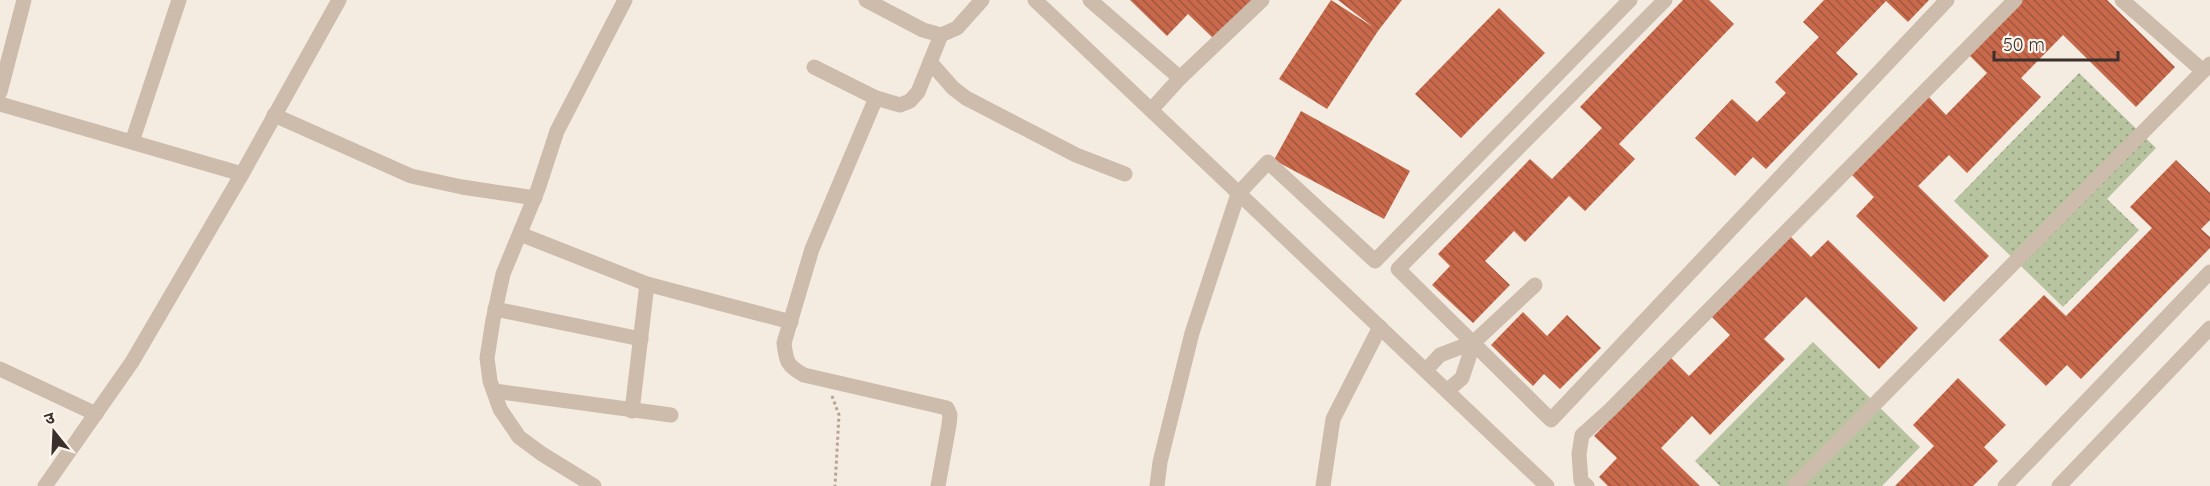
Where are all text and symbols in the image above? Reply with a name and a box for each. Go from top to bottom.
scale bar [1994,24,2118,62]
text: 50 m [2003,33,2045,56]
north arrow [24,402,84,462]
text: उ [42,407,58,429]

